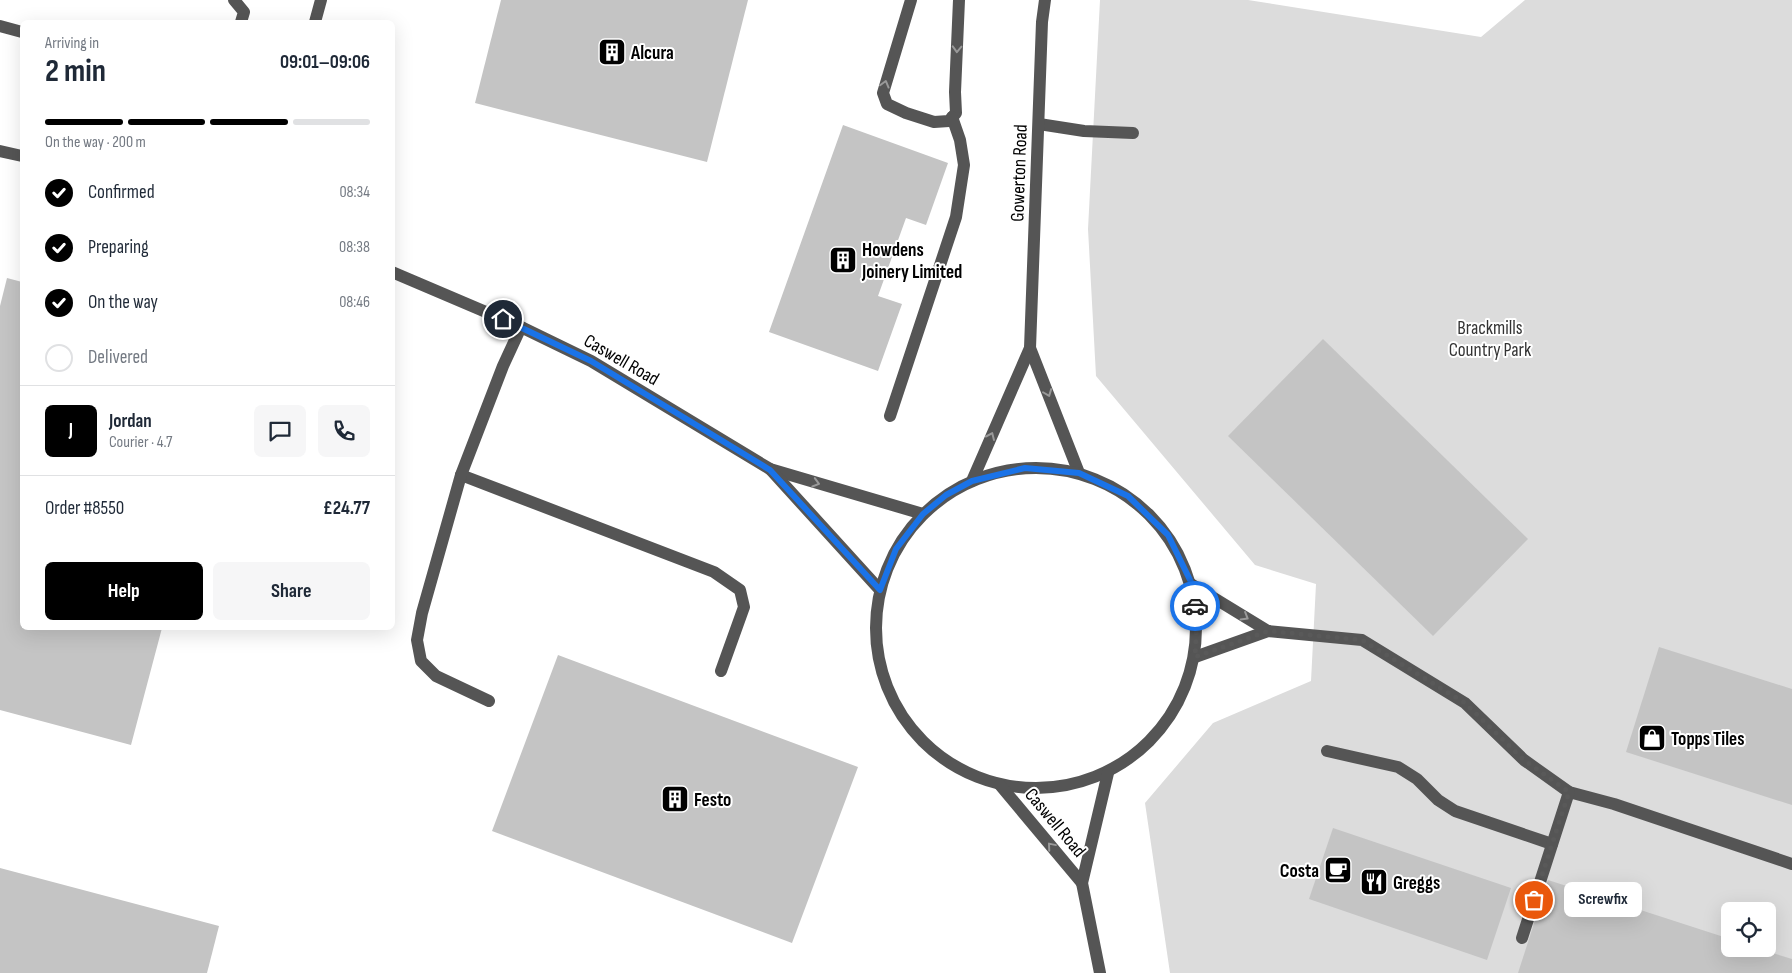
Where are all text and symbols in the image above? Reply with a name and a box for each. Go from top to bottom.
text: Arriving in [45,34,99,53]
building icon: Alcura [597,37,627,67]
place label: Alcura [630,42,674,65]
one-way arrow [951,45,962,53]
text: 09:01–09:06 [280,51,370,74]
text: 2 min [45,52,106,91]
one-way arrow [880,80,890,88]
street label: Gowerton Road [1006,124,1033,222]
text: On the way · 200 m [45,133,146,152]
icon: check [45,179,73,207]
text: Confirmed [88,181,155,204]
text: 08:34 [339,183,370,202]
icon: check [45,234,73,262]
text: Preparing [88,236,149,259]
text: 08:38 [339,238,370,257]
place label: Howdens Joinery Limited [861,239,962,284]
building icon: Howdens Joinery Limited [828,245,858,275]
icon: check [45,289,73,317]
text: On the way [88,291,158,314]
text: 08:46 [339,293,370,312]
pin [482,298,524,340]
icon: home [489,305,517,333]
park label: Brackmills Country Park [1449,317,1532,362]
street label: Caswell Road [580,330,663,391]
text: Delivered [88,346,148,369]
one-way arrow [1042,388,1052,397]
button: chat [254,405,306,457]
button: phone [318,405,370,457]
text: Jordan [109,410,152,433]
text: J [69,419,73,442]
one-way arrow [985,432,996,441]
text: Courier · 4.7 [109,433,172,452]
one-way arrow [812,478,820,488]
text: Order #8550 [45,497,124,520]
text: £24.77 [323,497,370,520]
button: Help [45,562,203,620]
button: Share [213,562,370,620]
courier [1170,581,1220,631]
icon: car [1181,592,1209,620]
one-way arrow [1239,610,1248,620]
shop icon: Topps Tiles [1637,723,1667,753]
place label: Topps Tiles [1671,728,1745,751]
building icon: Festo [660,784,690,814]
street label: Caswell Road [1019,784,1090,862]
place label: Festo [694,789,731,812]
one-way arrow [1048,842,1057,851]
cafe icon: Costa [1323,855,1353,885]
place label: Costa [1280,860,1319,883]
restaurant icon: Greggs [1359,867,1389,897]
place label: Greggs [1393,872,1440,895]
pin [1513,879,1555,921]
callout: Screwfix [1564,882,1642,918]
icon: bag [1520,886,1548,914]
text: Screwfix [1578,890,1628,909]
map controls [1721,902,1776,957]
button: locate [1721,902,1776,957]

